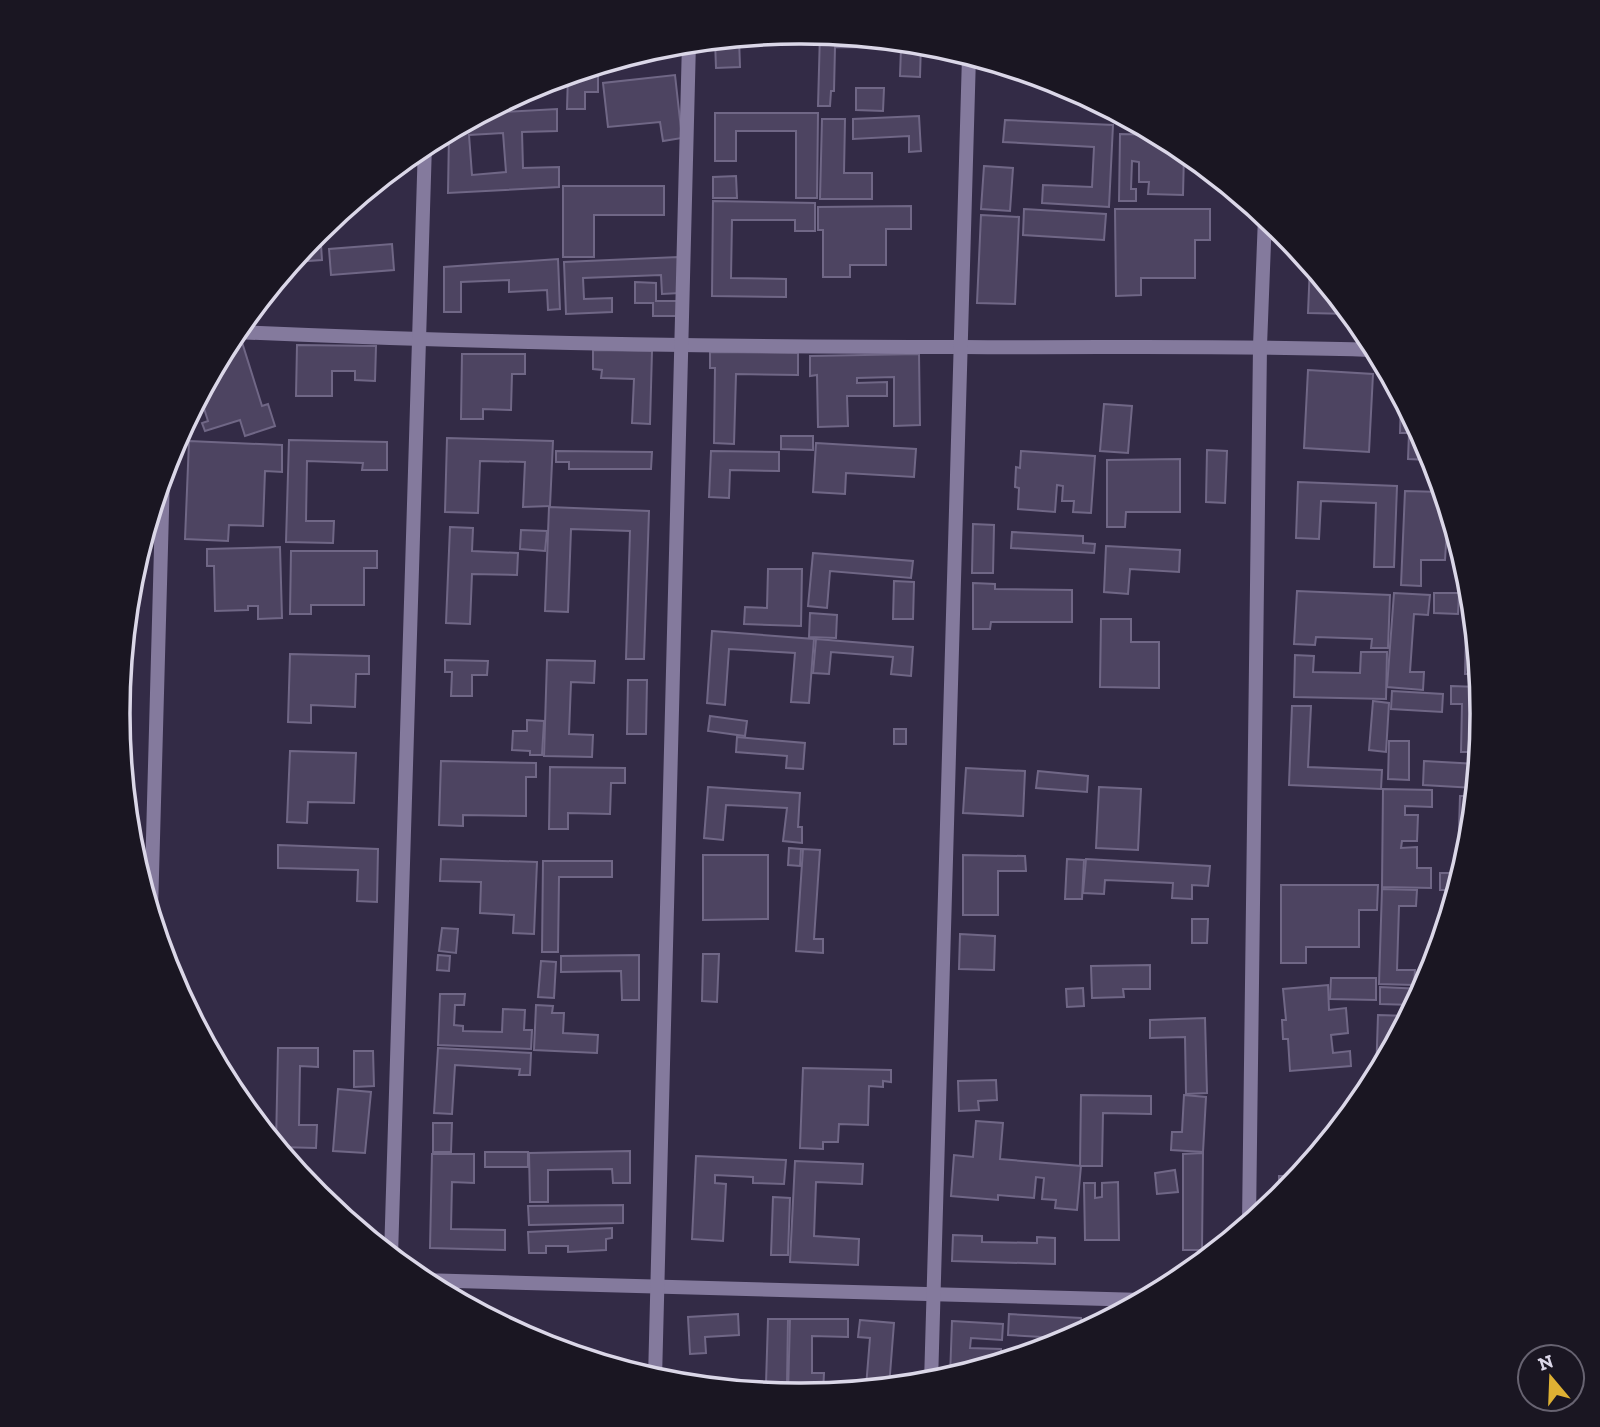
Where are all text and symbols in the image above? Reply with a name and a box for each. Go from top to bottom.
north arrow [1516,1343,1586,1413]
text: N [1535,1349,1556,1376]

